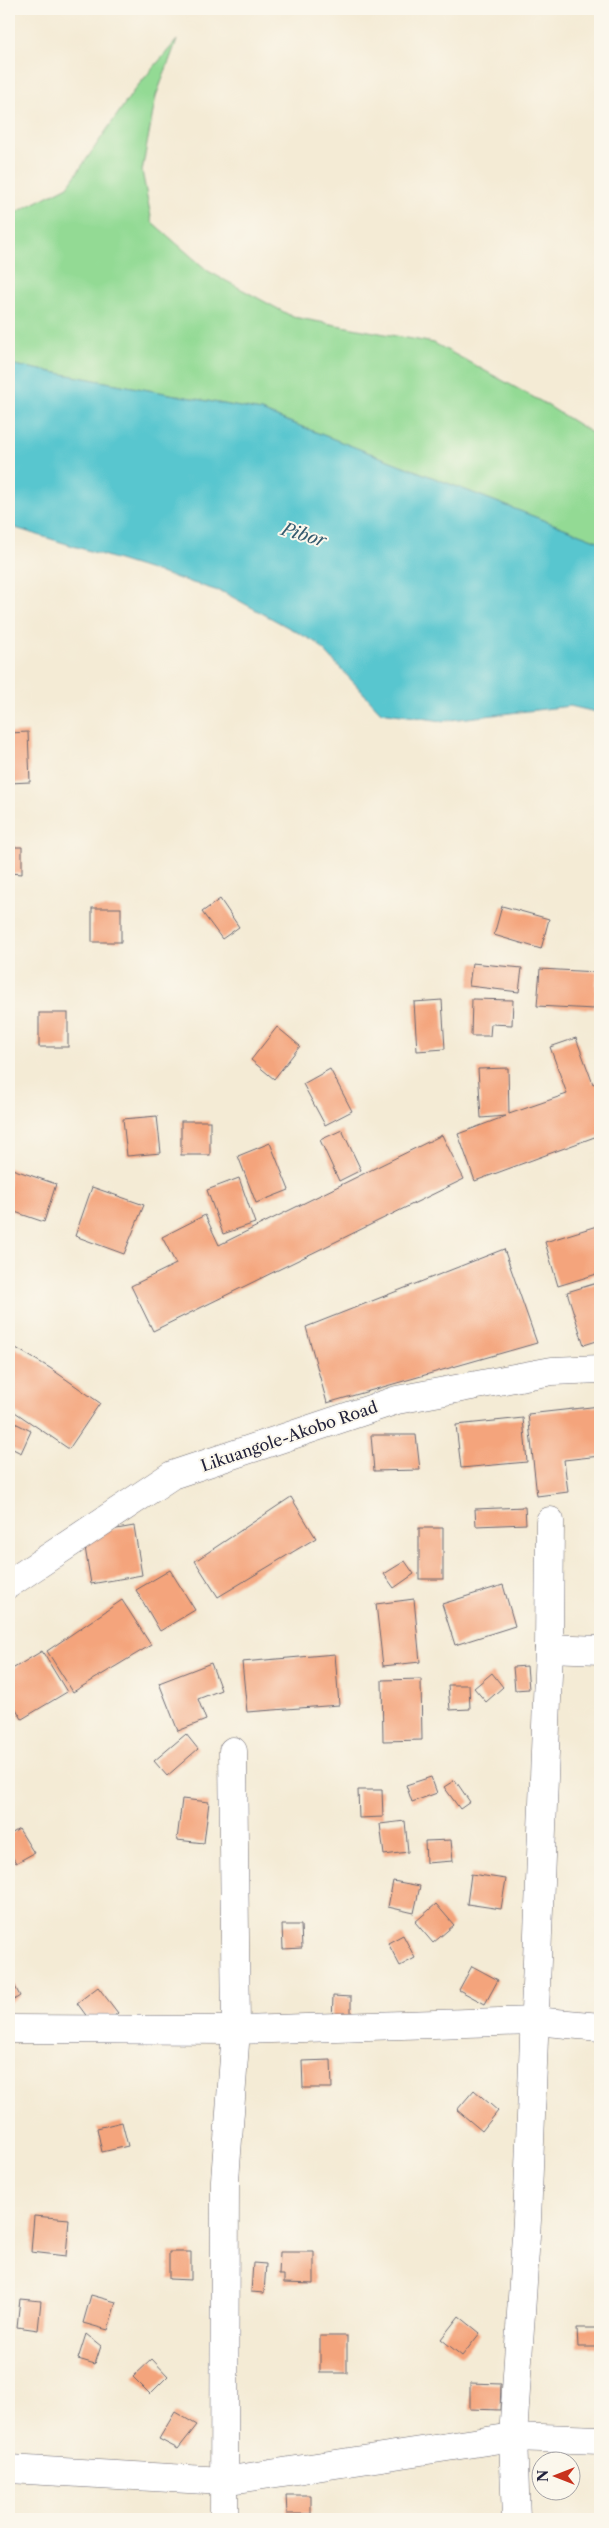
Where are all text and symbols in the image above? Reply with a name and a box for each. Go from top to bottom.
water label: Pibor [277,518,330,552]
street label: Likuangole-Akobo Road [198,1396,380,1476]
north arrow [532,2450,582,2500]
text: N [534,2470,552,2482]

